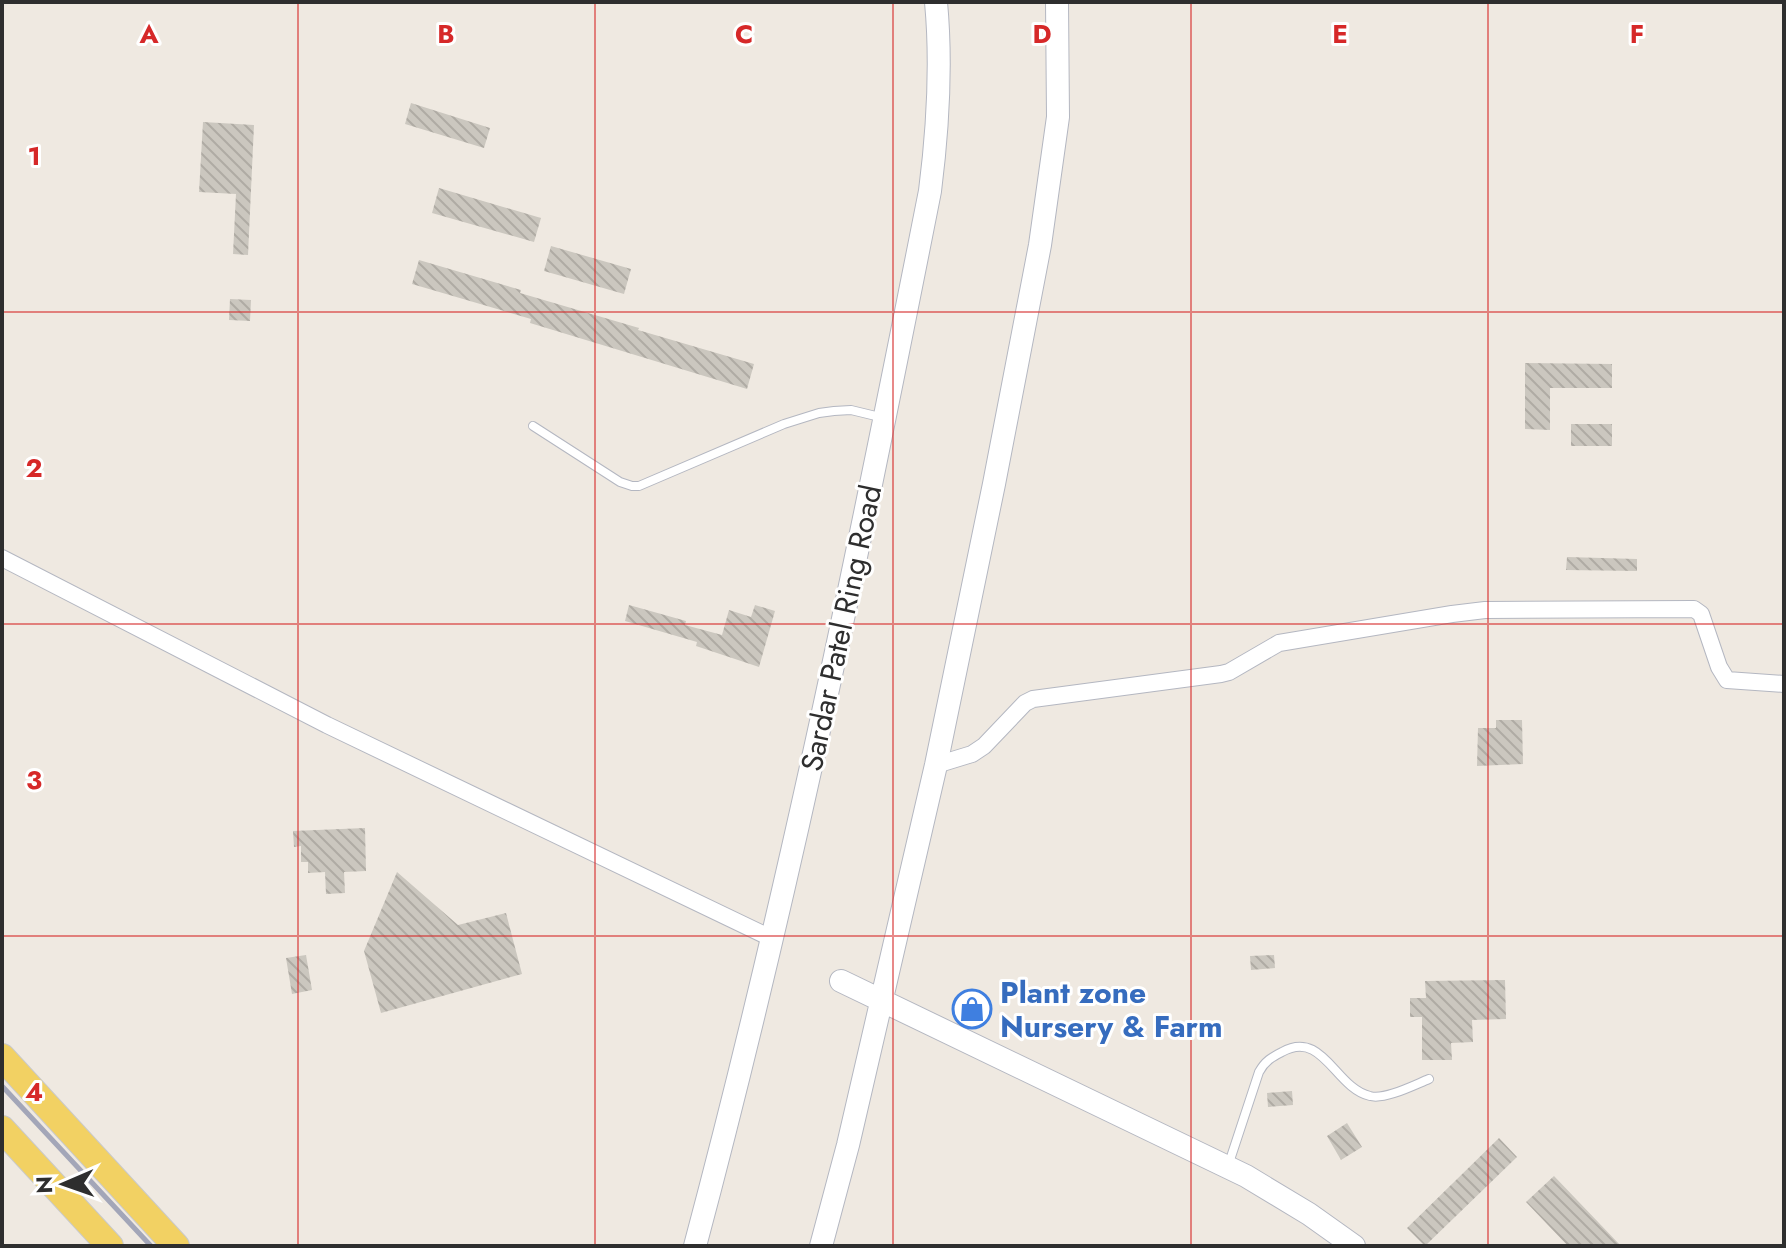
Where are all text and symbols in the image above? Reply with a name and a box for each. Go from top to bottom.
text: A [138,15,159,53]
text: B [437,15,455,53]
text: C [735,15,753,53]
text: D [1032,15,1052,53]
text: E [1332,15,1348,53]
text: F [1630,15,1644,53]
text: 1 [27,137,41,175]
text: 2 [25,449,43,487]
street label: Sardar Patel Ring Road [790,481,892,775]
text: 3 [26,761,42,799]
place label: Plant zone Nursery & Farm [1000,971,1222,1048]
shop icon: Plant zone Nursery & Farm [951,988,993,1030]
text: 4 [25,1073,43,1111]
north arrow [24,1144,104,1224]
text: N [28,1175,60,1194]

